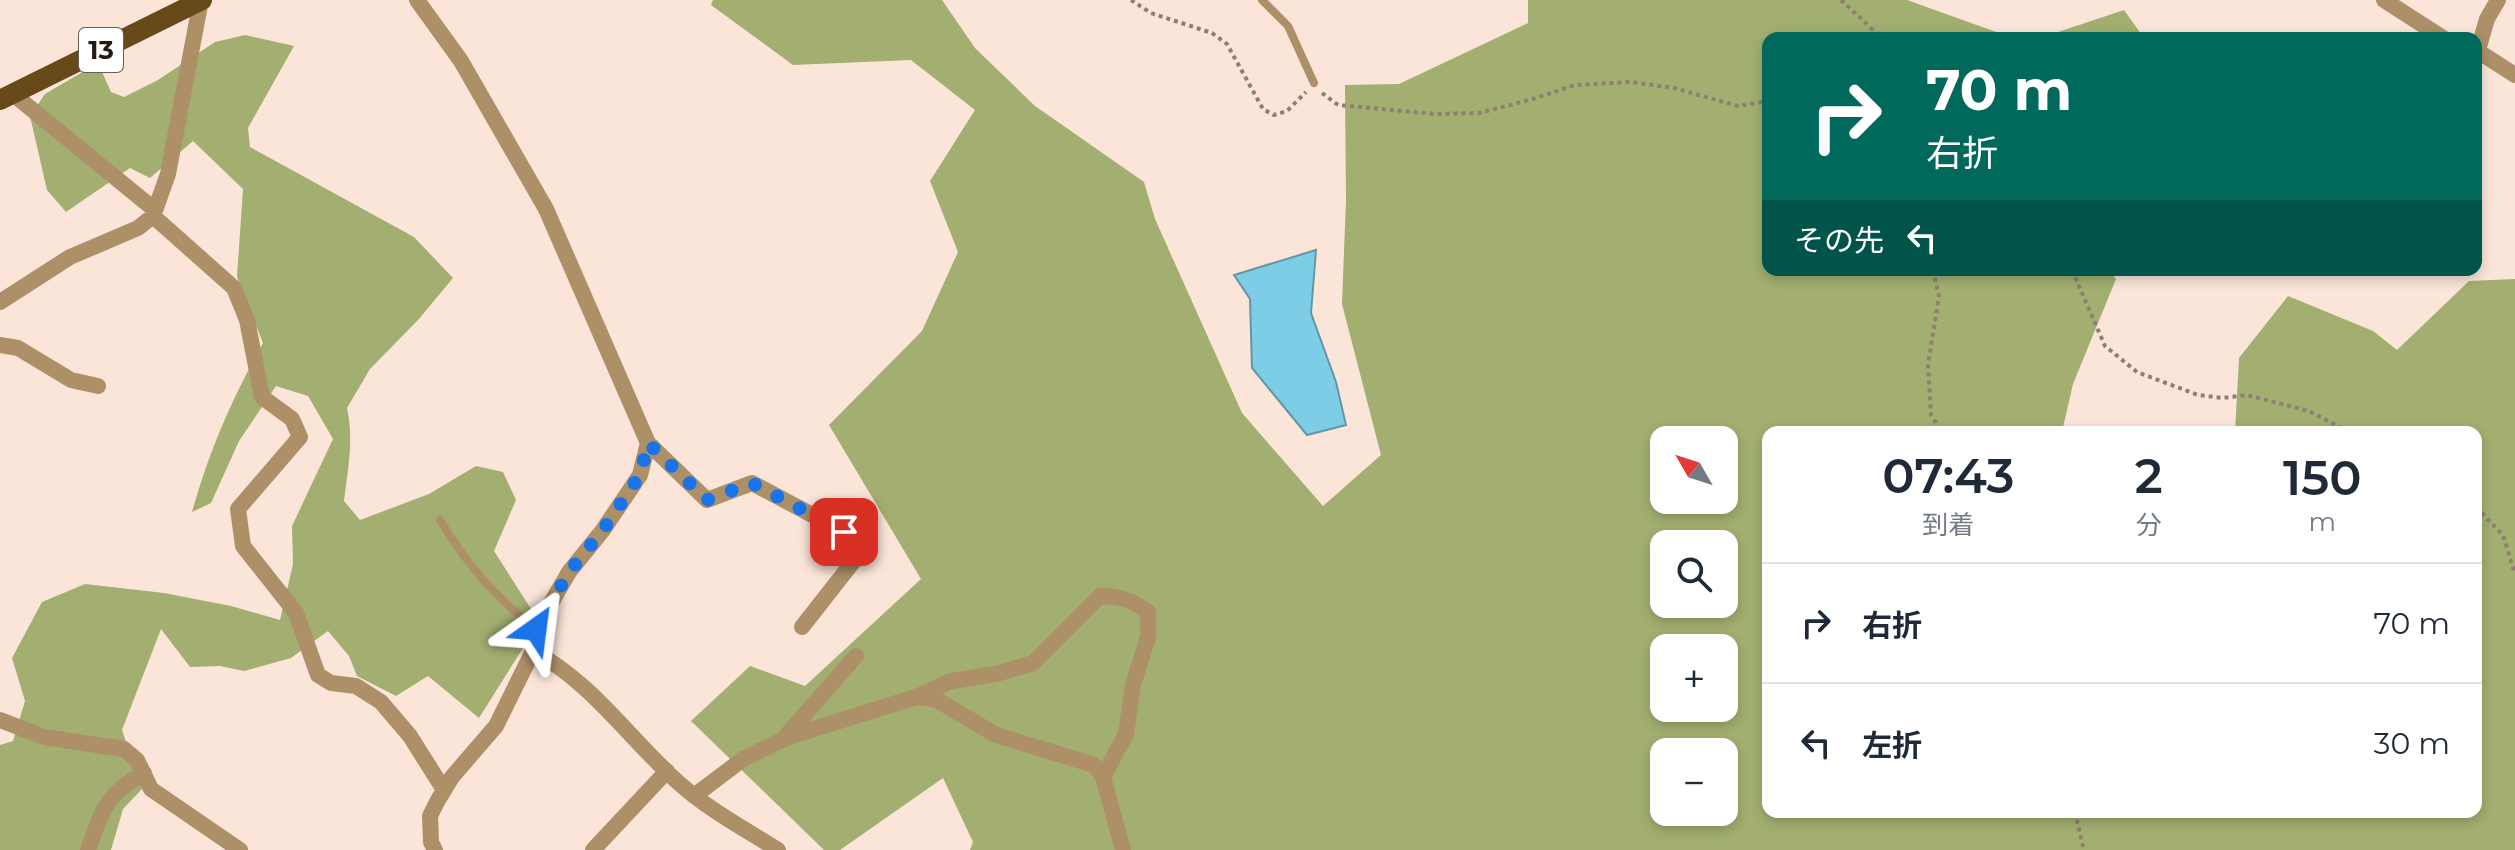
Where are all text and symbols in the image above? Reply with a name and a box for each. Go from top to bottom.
road number: 13 [79,28,123,72]
text: 70 m [1926,56,2072,124]
icon: right [1794,64,1898,168]
text: 右折 [1926,131,1998,175]
icon: left [1900,216,1944,260]
text: その先 [1794,222,1884,259]
north arrow [1650,426,1738,514]
map controls [1650,426,1738,826]
text: 07:43 [1882,447,2014,505]
text: 2 [2135,447,2163,505]
text: 150 [2283,449,2362,507]
pin [810,498,878,566]
text: m [2309,506,2336,538]
text: 到着 [1922,509,1974,541]
text: 分 [2136,509,2162,541]
icon: arrive [822,510,866,554]
button: search [1650,530,1738,618]
position arrow [494,587,578,671]
icon: right [1794,601,1838,645]
text: 70 m [2373,605,2450,642]
text: 右折 [1862,607,1922,644]
button: + [1650,634,1738,722]
icon: left [1794,721,1838,765]
text: 30 m [2374,725,2450,762]
text: 左折 [1862,727,1922,764]
button: − [1650,738,1738,826]

